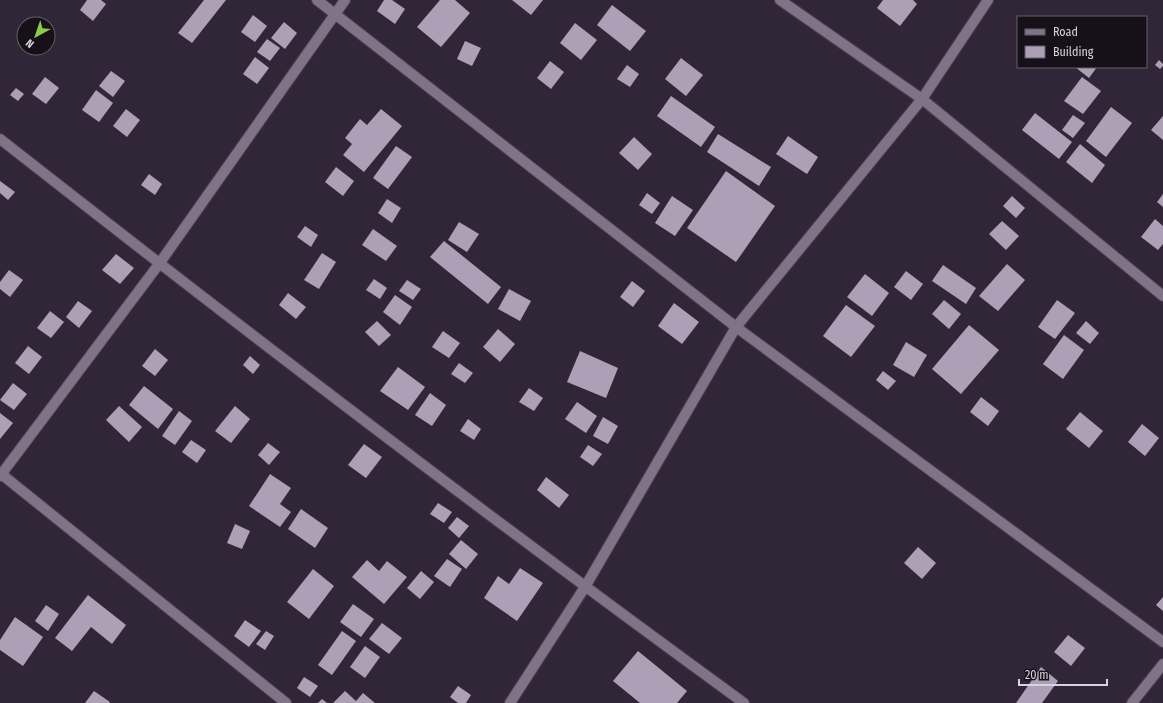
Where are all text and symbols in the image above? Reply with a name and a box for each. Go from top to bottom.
north arrow [16,16,56,56]
legend [1017,16,1147,68]
text: Road [1053,25,1078,39]
text: N [23,36,37,50]
text: Building [1053,45,1094,59]
scale bar [1019,661,1107,687]
text: 20 m [1025,668,1049,682]

